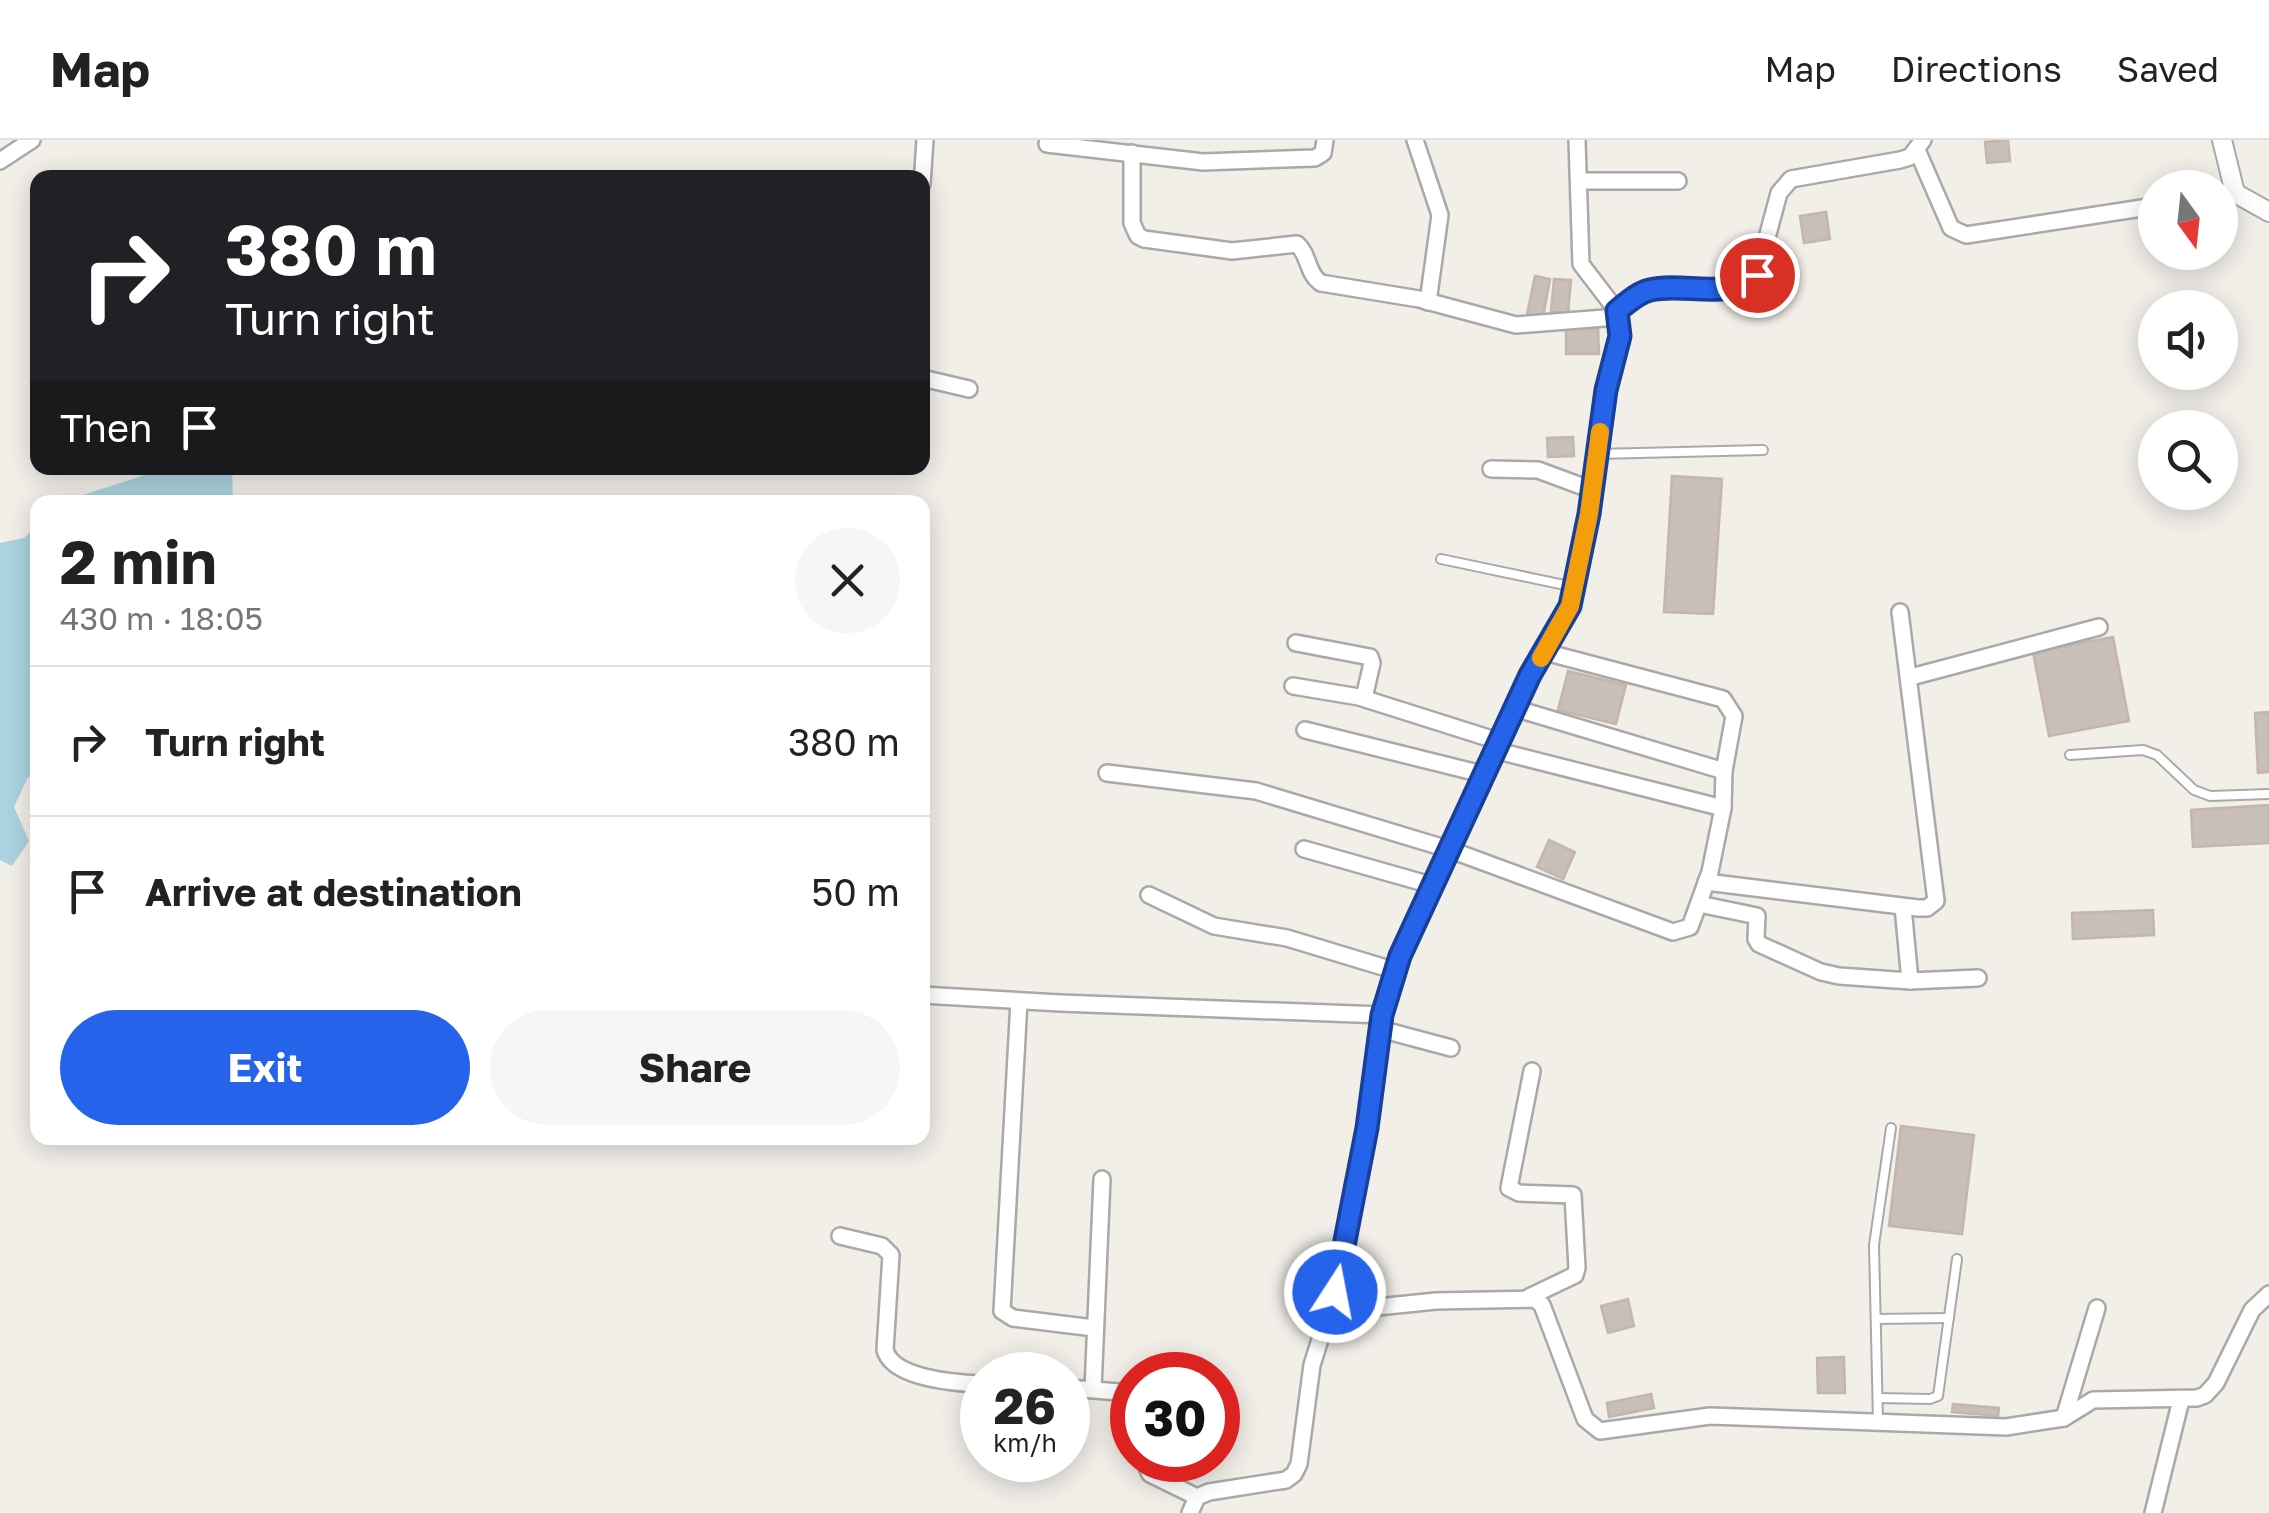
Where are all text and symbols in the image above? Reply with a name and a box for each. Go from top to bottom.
text: Map [50,40,150,98]
text: Map [1764,48,1836,90]
text: Directions [1891,48,2062,90]
text: Saved [2117,48,2219,90]
north arrow [2138,170,2238,270]
map controls [2138,170,2238,510]
text: 380 m [225,206,437,290]
icon: right [60,210,190,340]
pin [1715,233,1800,318]
icon: arrive [1730,248,1785,303]
button: sound [2138,290,2238,390]
text: Turn right [225,291,435,345]
icon: arrive [172,400,227,455]
text: Then [60,405,152,450]
button: search [2138,410,2238,510]
text: 2 min [60,525,217,597]
button: close [795,528,900,633]
text: 430 m · 18:05 [60,599,263,637]
icon: right [60,714,115,769]
text: Turn right [145,719,325,764]
text: 380 m [788,719,900,764]
icon: arrive [60,864,115,919]
text: Arrive at destination [145,869,522,914]
text: 50 m [811,869,900,914]
button: Exit [60,1010,470,1125]
button: Share [490,1010,900,1125]
position arrow [1283,1240,1387,1344]
speed limit sign: 30 [1110,1352,1240,1482]
text: 26 [994,1375,1056,1435]
text: km/h [993,1427,1057,1458]

